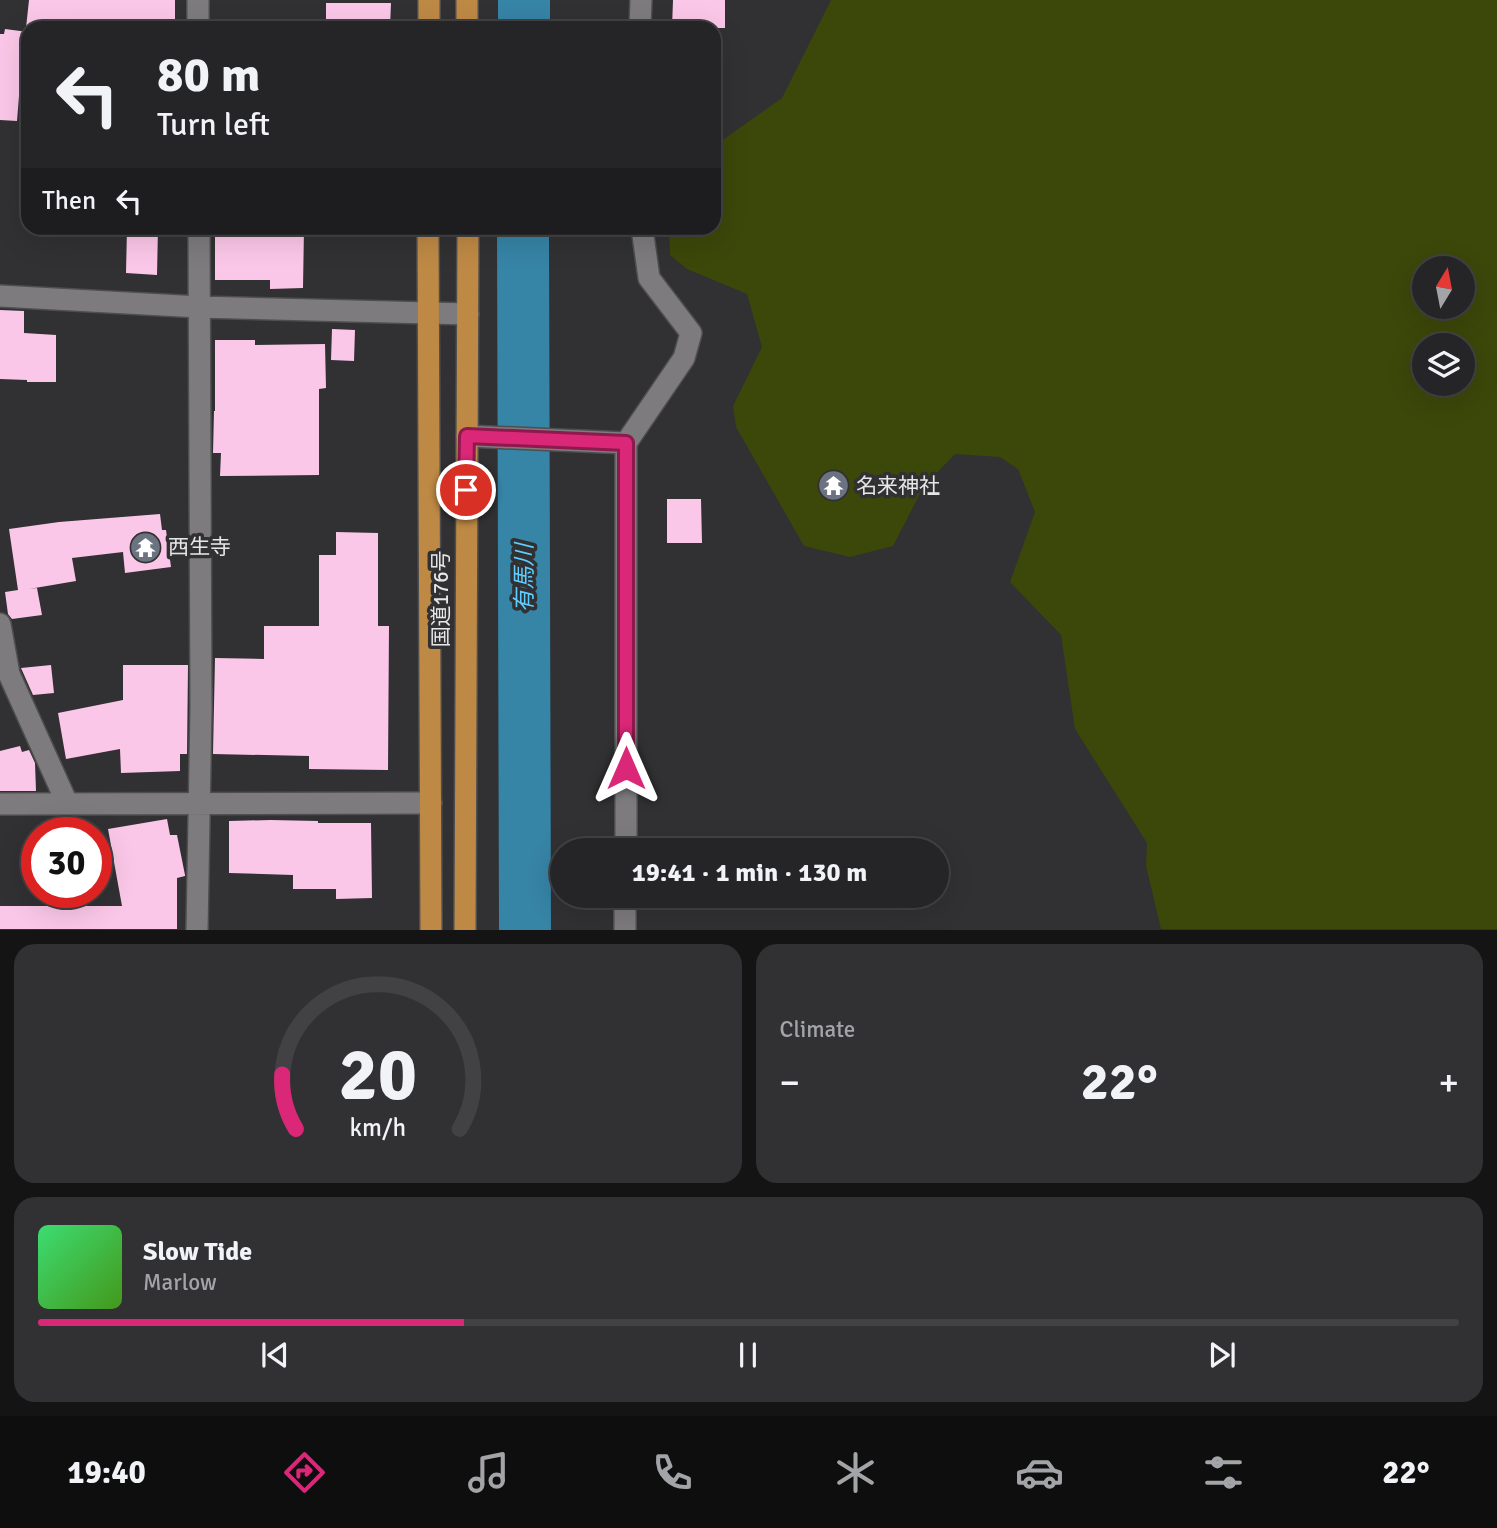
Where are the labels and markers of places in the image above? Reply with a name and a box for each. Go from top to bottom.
pin [436,460,496,520]
temple icon: 名来神社 [816,469,850,503]
place label: 名来神社 [856,473,940,499]
temple icon: 西生寺 [128,530,162,564]
place label: 西生寺 [168,534,231,560]

